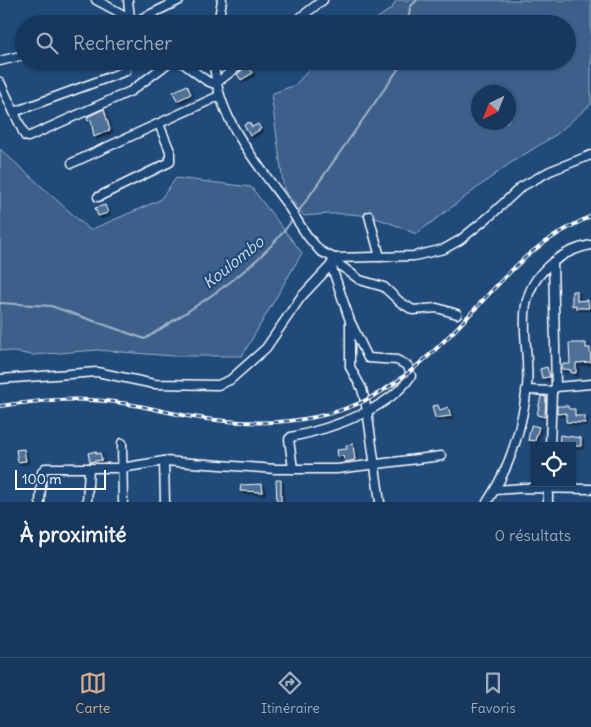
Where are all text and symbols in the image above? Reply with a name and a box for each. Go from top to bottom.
search box [15,15,576,70]
icon: search [33,29,61,57]
text: Rechercher [73,31,172,55]
north arrow [471,85,516,130]
water label: Koulombo [199,231,268,293]
map controls [531,442,576,487]
button: locate [531,442,576,487]
scale bar [15,467,106,490]
text: 100 m [22,470,62,488]
text: À proximité [20,521,127,548]
text: 0 résultats [495,525,571,545]
tab: Carte [75,669,110,717]
tab: Itinéraire [261,669,320,717]
tab: Favoris [470,669,516,717]

